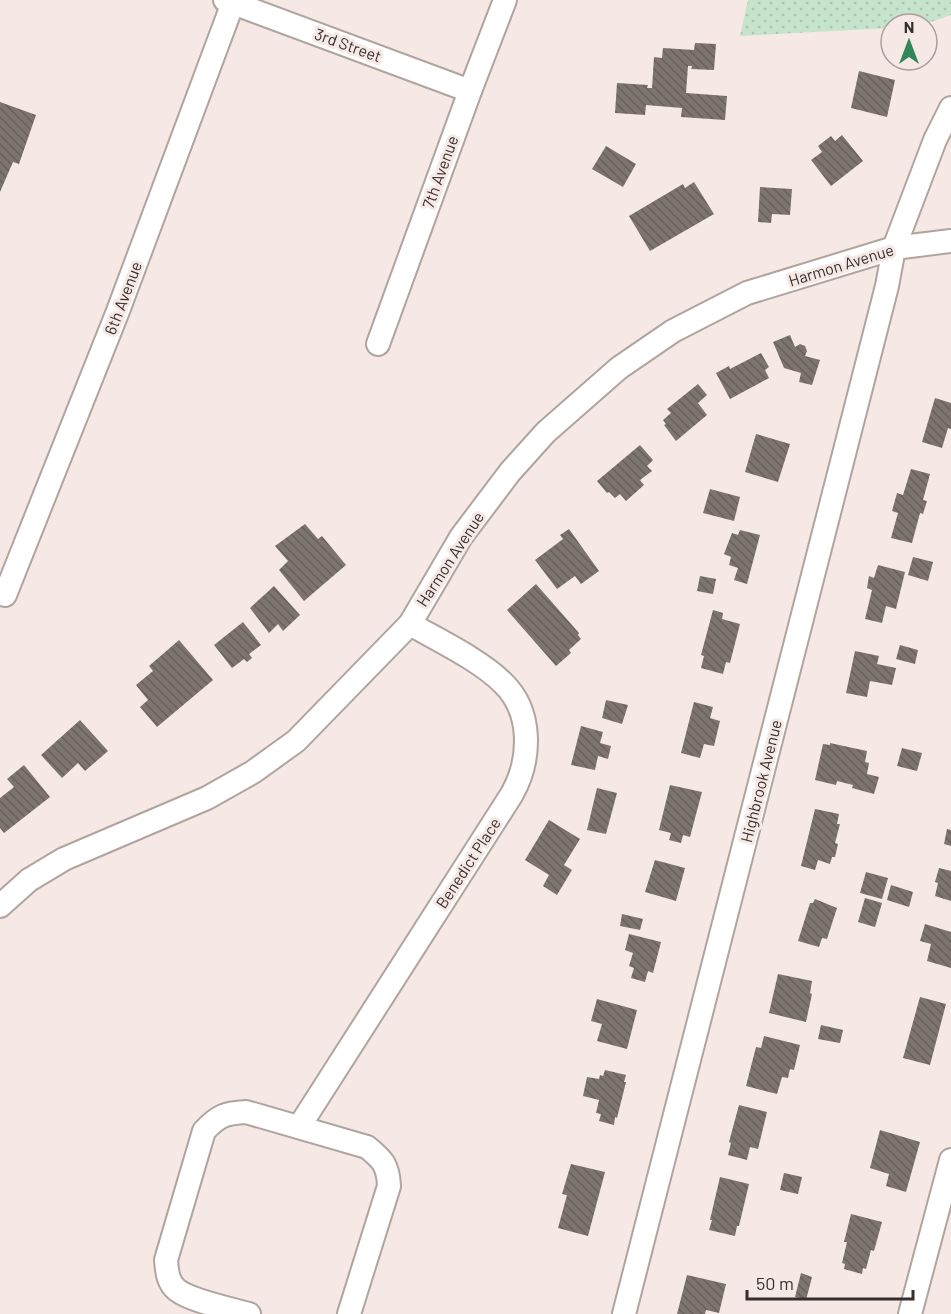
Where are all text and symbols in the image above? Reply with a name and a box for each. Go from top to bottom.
north arrow [879,12,939,72]
text: N [904,17,914,36]
street label: 3rd Street [312,24,384,65]
street label: 7th Avenue [418,133,461,211]
street label: Harmon Avenue [786,240,896,290]
street label: 6th Avenue [100,259,145,337]
street label: Harmon Avenue [412,508,487,610]
street label: Highbrook Avenue [736,718,785,844]
street label: Benedict Place [431,814,504,911]
scale bar [747,1263,914,1301]
text: 50 m [756,1272,794,1294]

